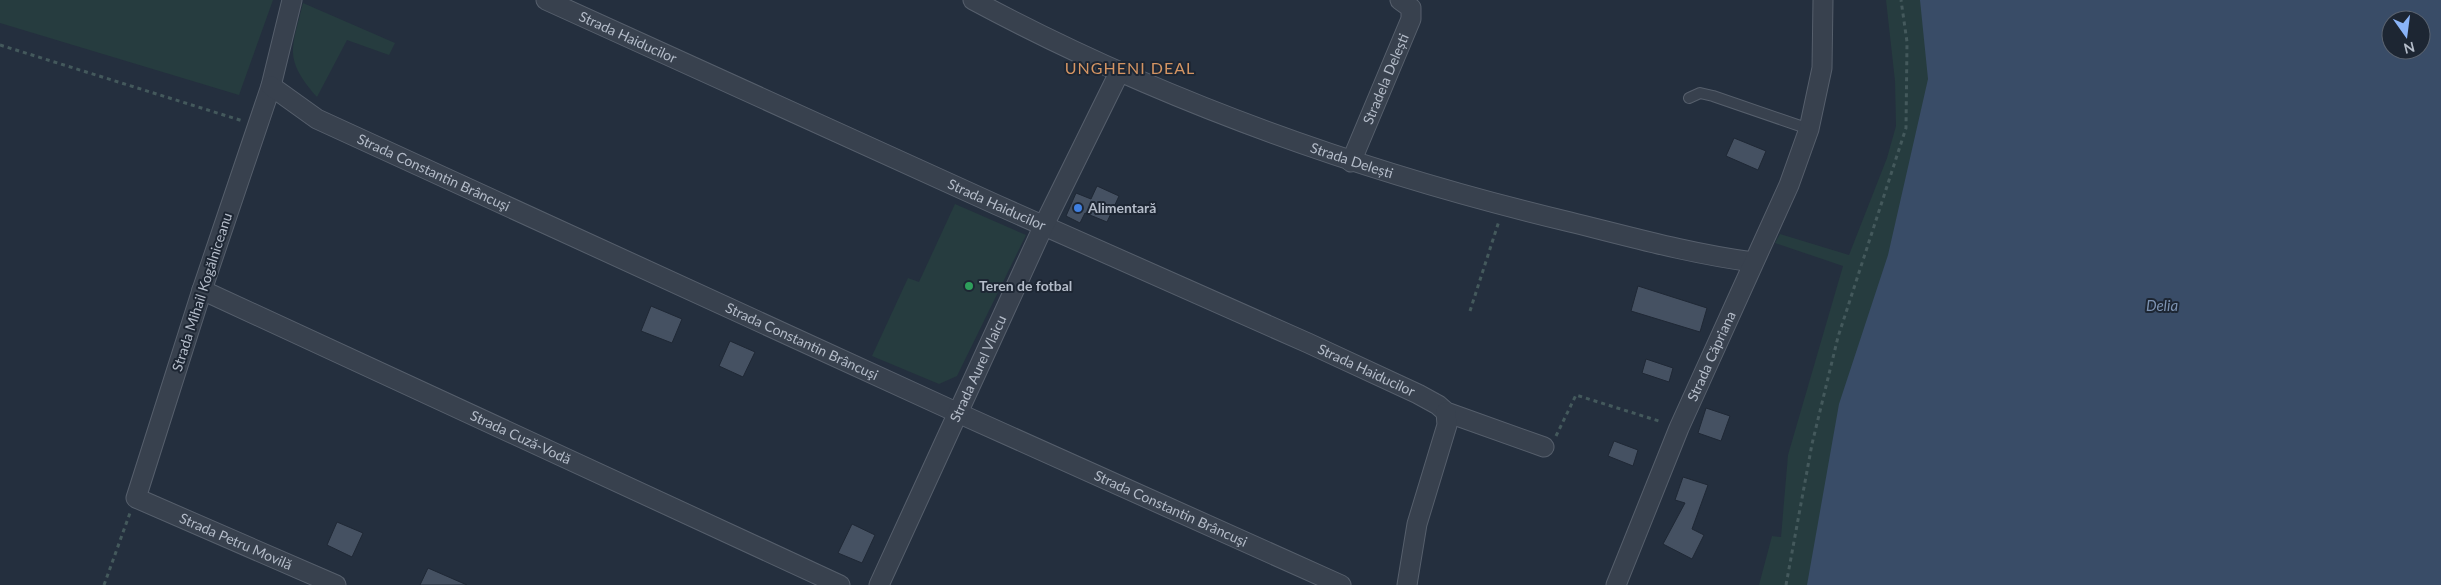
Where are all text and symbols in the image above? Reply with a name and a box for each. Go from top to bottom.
street label: Strada Haiducilor [577,7,680,66]
north arrow [2381,10,2431,60]
street label: Stradela Delești [1359,31,1412,127]
text: N [2402,39,2417,58]
district label: UNGHENI DEAL [1065,58,1195,77]
street label: Strada Constantin Brâncuşi [355,130,513,214]
street label: Strada Delești [1308,139,1395,181]
street label: Strada Haiducilor [945,175,1049,234]
place label: Alimentară [1087,199,1156,216]
marker: Alimentară [1072,202,1084,214]
street label: Strada Mihail Kogălniceanu [168,210,235,373]
place label: Teren de fotbal [979,277,1072,294]
marker: Teren de fotbal [963,280,975,292]
water label: Delia [2146,296,2178,314]
street label: Strada Constantin Brâncuşi [723,299,881,383]
street label: Strada Căpriana [1683,308,1739,404]
street label: Strada Aurel Vlaicu [946,312,1010,424]
street label: Strada Haiducilor [1315,340,1418,400]
street label: Strada Cuză-Vodă [468,406,574,467]
street label: Strada Constantin Brâncuşi [1092,466,1250,550]
street label: Strada Petru Movilă [177,509,295,573]

